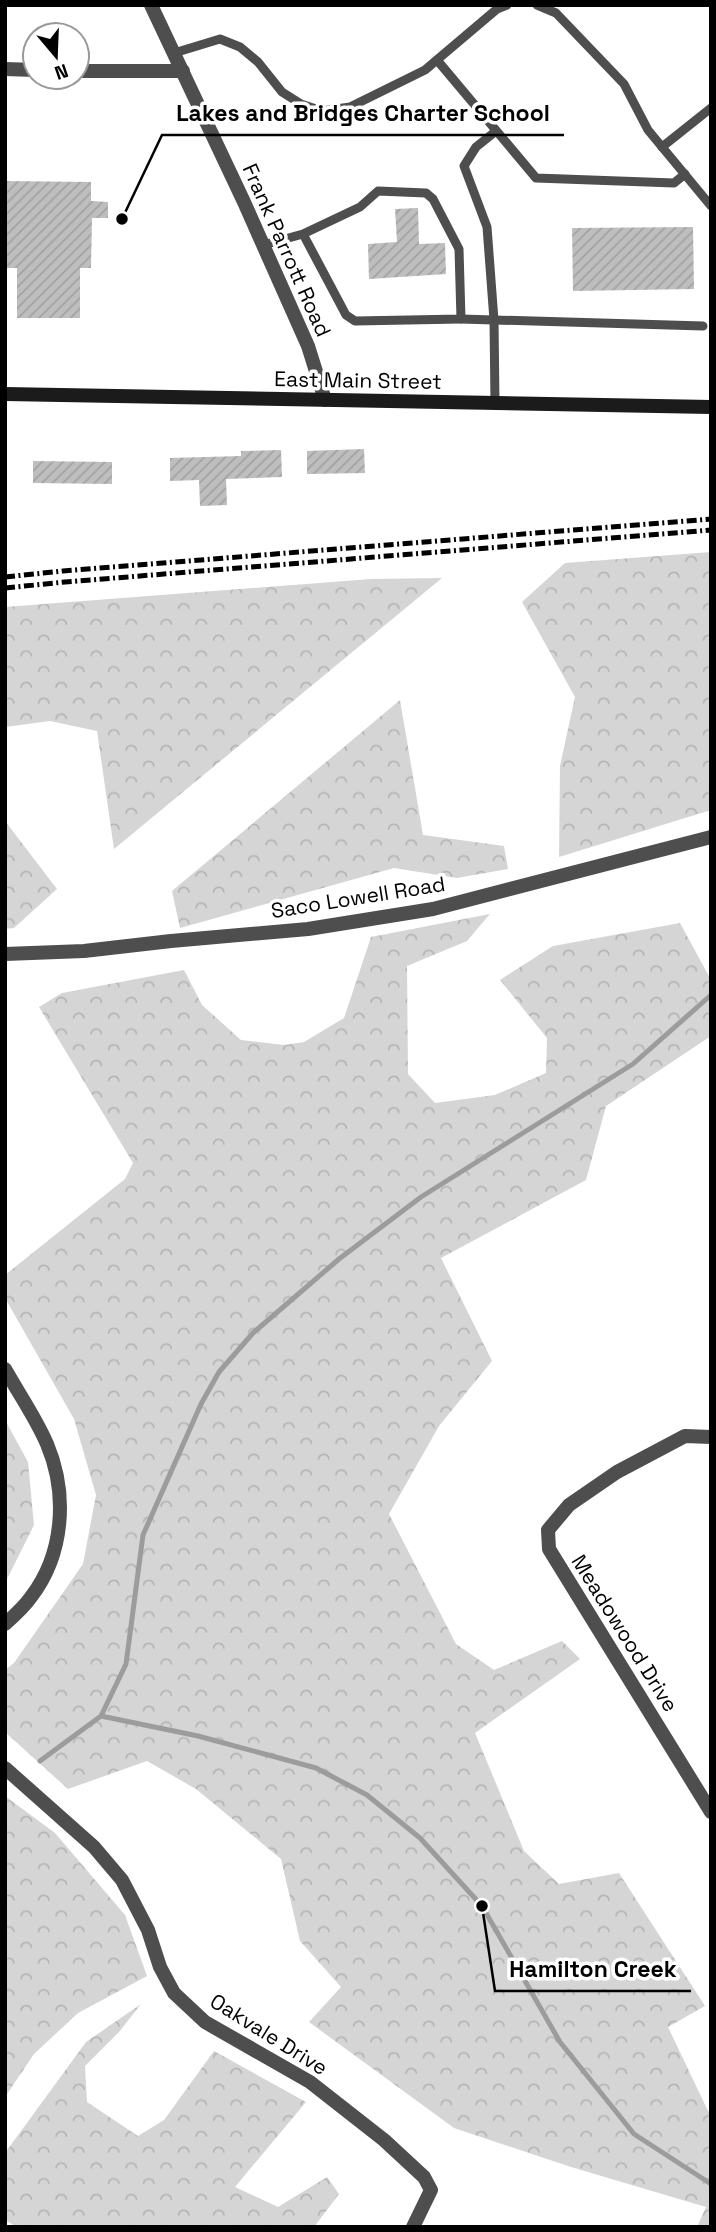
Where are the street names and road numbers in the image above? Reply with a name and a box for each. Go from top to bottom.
street label: Frank Parrott Road [237,159,337,341]
street label: East Main Street [274,365,442,395]
street label: Saco Lowell Road [269,870,447,924]
street label: Meadowood Drive [566,1549,684,1717]
street label: Oakvale Drive [205,1987,333,2081]

